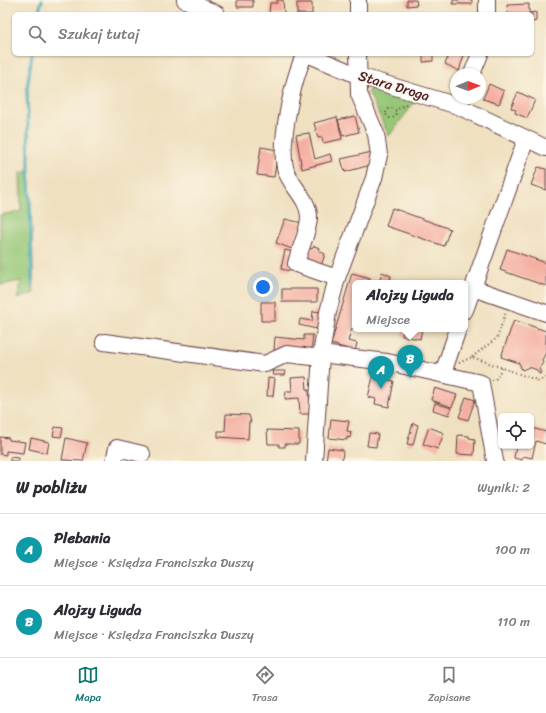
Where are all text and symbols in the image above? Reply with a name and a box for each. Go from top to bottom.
search box [12,12,534,56]
text: Szukaj tutaj [58,21,139,47]
icon: search [26,23,48,45]
street label: Stara Droga [355,63,433,109]
north arrow [450,68,486,104]
your location [253,277,273,297]
popup [352,280,468,332]
text: Alojzy Liguda [366,282,454,308]
text: Miejsce [366,308,410,331]
pin: B [397,345,423,378]
pin: A [368,356,394,389]
map controls [498,413,534,449]
button: locate [498,413,534,449]
text: W pobliżu [16,472,87,502]
text: Wyniki: 2 [477,476,530,499]
text: Plebania [54,525,110,551]
text: A [25,538,33,561]
text: 100 m [495,538,530,561]
text: Miejsce · Księdza Franciszka Duszy [54,551,254,574]
text: Alojzy Liguda [54,597,142,623]
text: B [25,610,33,633]
text: 110 m [497,610,530,633]
text: Miejsce · Księdza Franciszka Duszy [54,623,254,646]
tab: Mapa [75,664,101,707]
tab: Trasa [252,664,277,707]
tab: Zapisane [428,664,471,707]

